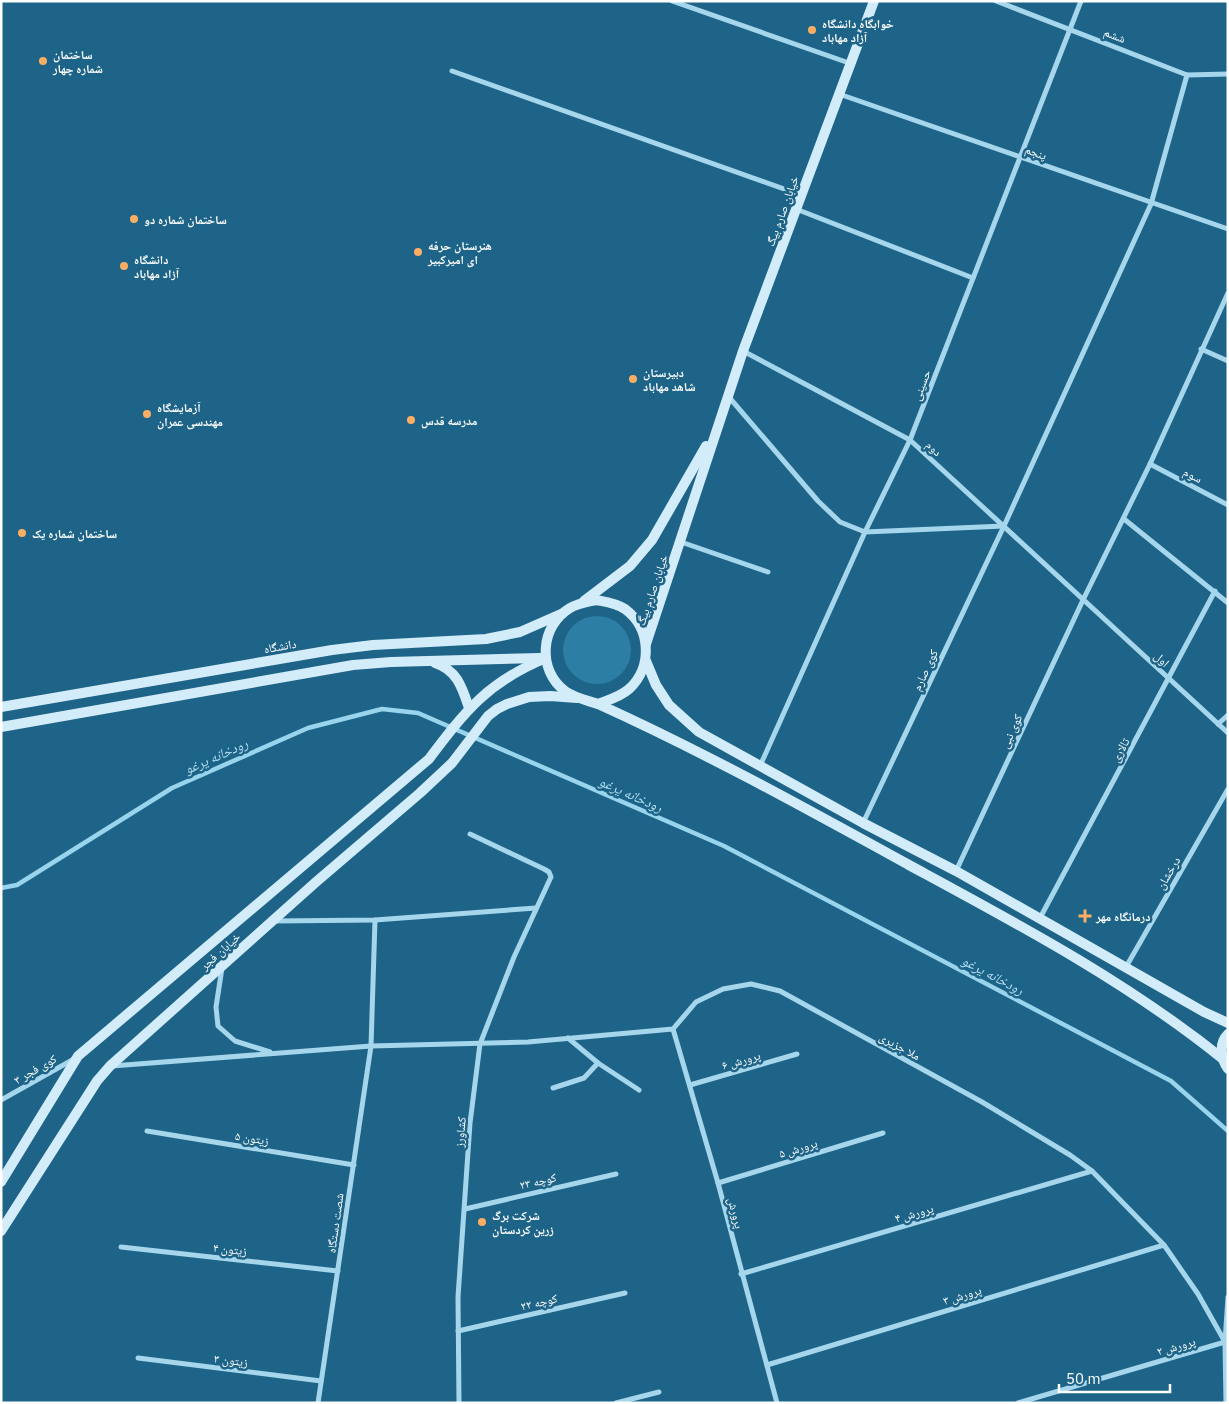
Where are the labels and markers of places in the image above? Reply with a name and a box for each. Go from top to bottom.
place label: خوابگاه دانشگاه آزاد مهاباد [822,16,894,45]
marker: خوابگاه دانشگاه آزاد مهاباد [806,24,818,36]
place label: ساختمان شماره چهار [52,47,103,76]
marker: ساختمان شماره چهار [37,55,49,67]
place label: ساختمان شماره دو [144,212,227,228]
marker: ساختمان شماره دو [128,213,140,225]
place label: هنرستان حرفه ای امیرکبیر [427,238,492,268]
marker: هنرستان حرفه ای امیرکبیر [412,246,424,258]
place label: دانشگاه آزاد مهاباد [134,252,180,281]
marker: دانشگاه آزاد مهاباد [118,260,130,272]
place label: دبیرستان شاهد مهاباد [643,365,696,394]
marker: دبیرستان شاهد مهاباد [627,373,639,385]
place label: آزمایشگاه مهندسی عمران [157,400,223,430]
marker: آزمایشگاه مهندسی عمران [141,408,153,420]
place label: مدرسه قدس [421,413,478,429]
marker: مدرسه قدس [405,414,417,426]
place label: ساختمان شماره یک [32,526,117,542]
marker: ساختمان شماره یک [16,527,28,539]
marker: درمانگاه مهر [1078,909,1092,923]
place label: درمانگاه مهر [1095,909,1150,924]
place label: شرکت برگ زرین کردستان [492,1208,554,1238]
marker: شرکت برگ زرین کردستان [476,1216,488,1228]

